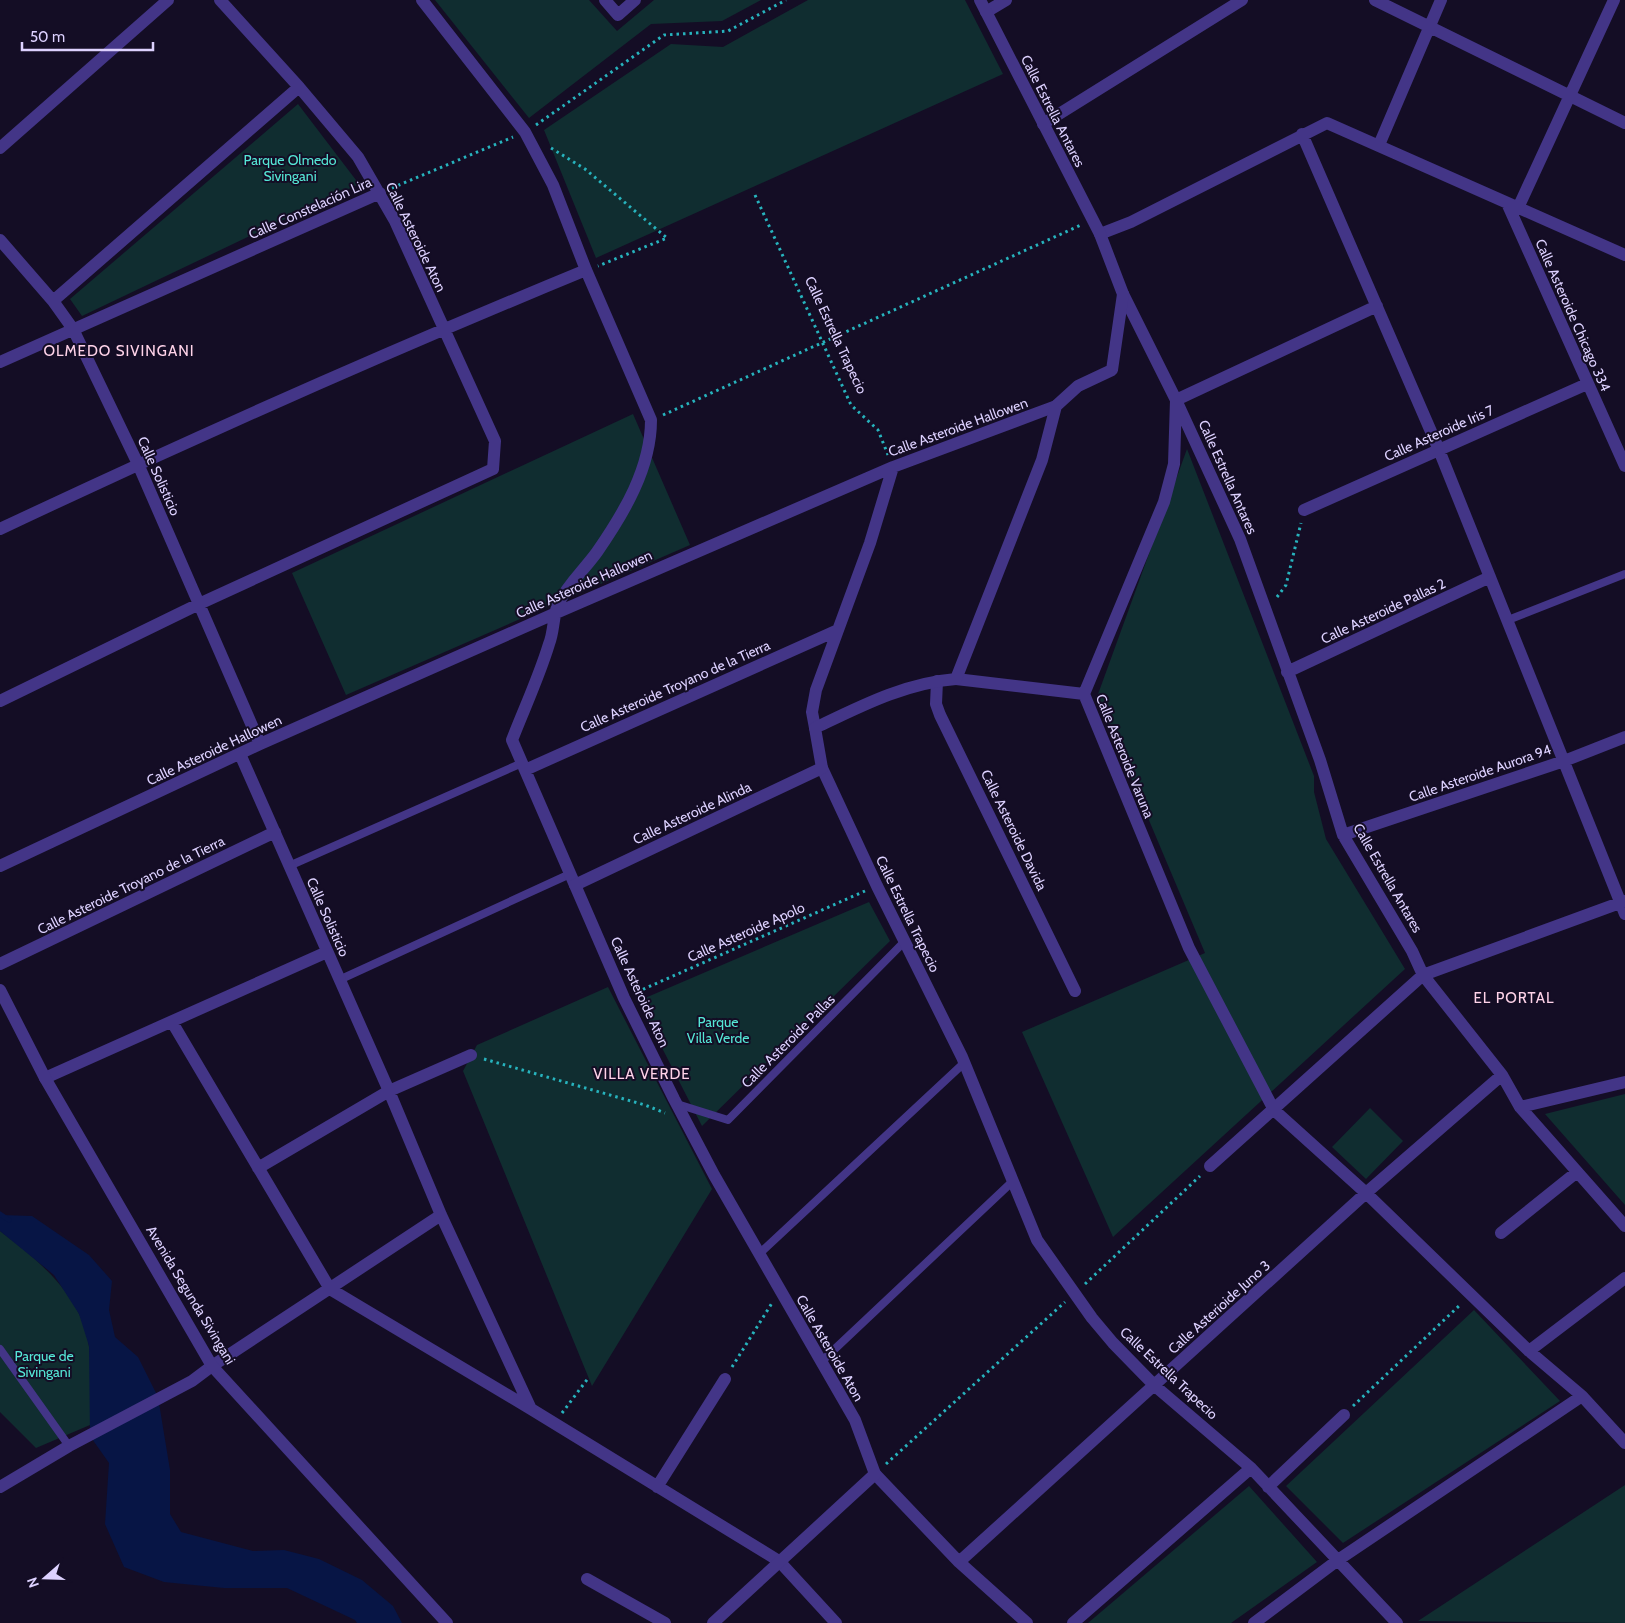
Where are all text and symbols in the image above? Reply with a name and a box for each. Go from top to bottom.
scale bar [22,20,154,52]
text: 50 m [30,28,65,46]
street label: Calle Estrella Antares [1017,52,1089,170]
park label: Parque Olmedo Sivingani [243,151,337,185]
street label: Calle Constelación Lira [246,173,375,243]
street label: Calle Asteroide Aton [382,179,450,295]
street label: Calle Asteroide Chicago 334 [1531,236,1615,394]
street label: Calle Estrella Trapecio [801,273,871,397]
district label: OLMEDO SIVINGANI [43,342,195,360]
street label: Calle Asteroide Hallowen [886,393,1030,461]
street label: Calle Asteroide Iris 7 [1381,401,1497,465]
street label: Calle Estrella Antares [1195,417,1261,537]
street label: Calle Solisticio [134,434,185,519]
street label: Calle Asteroide Hallowen [513,546,655,622]
street label: Calle Asteroide Pallas 2 [1318,574,1448,648]
street label: Calle Asteroide Troyano de la Tierra [577,636,773,736]
street label: Calle Asteroide Varuna [1092,691,1158,821]
street label: Calle Asteroide Hallowen [144,711,285,789]
street label: Calle Asteroide Aurora 94 [1406,740,1554,806]
street label: Calle Asteroide Davida [977,767,1051,894]
street label: Calle Asteroide Alinda [630,778,754,848]
street label: Calle Estrella Antares [1349,820,1427,936]
street label: Calle Asteroide Troyano de la Tierra [34,832,228,938]
street label: Calle Estrella Trapecio [872,853,944,976]
street label: Calle Solisticio [303,875,354,960]
street label: Calle Asteroide Apolo [685,898,808,966]
street label: Calle Asteroide Aton [607,934,674,1050]
district label: EL PORTAL [1473,989,1555,1007]
street label: Calle Asteroide Pallas [737,990,839,1092]
park label: Parque Villa Verde [687,1013,749,1047]
district label: VILLA VERDE [593,1065,691,1083]
street label: Avenida Segunda Sivingani [142,1222,240,1368]
street label: Calle Asterioide Juno 3 [1164,1256,1274,1358]
street label: Calle Asteroide Aton [792,1292,868,1405]
street label: Calle Estrella Trapecio [1116,1323,1222,1423]
park label: Parque de Sivingani [14,1347,74,1381]
north arrow [20,1553,70,1603]
text: N [23,1575,43,1590]

